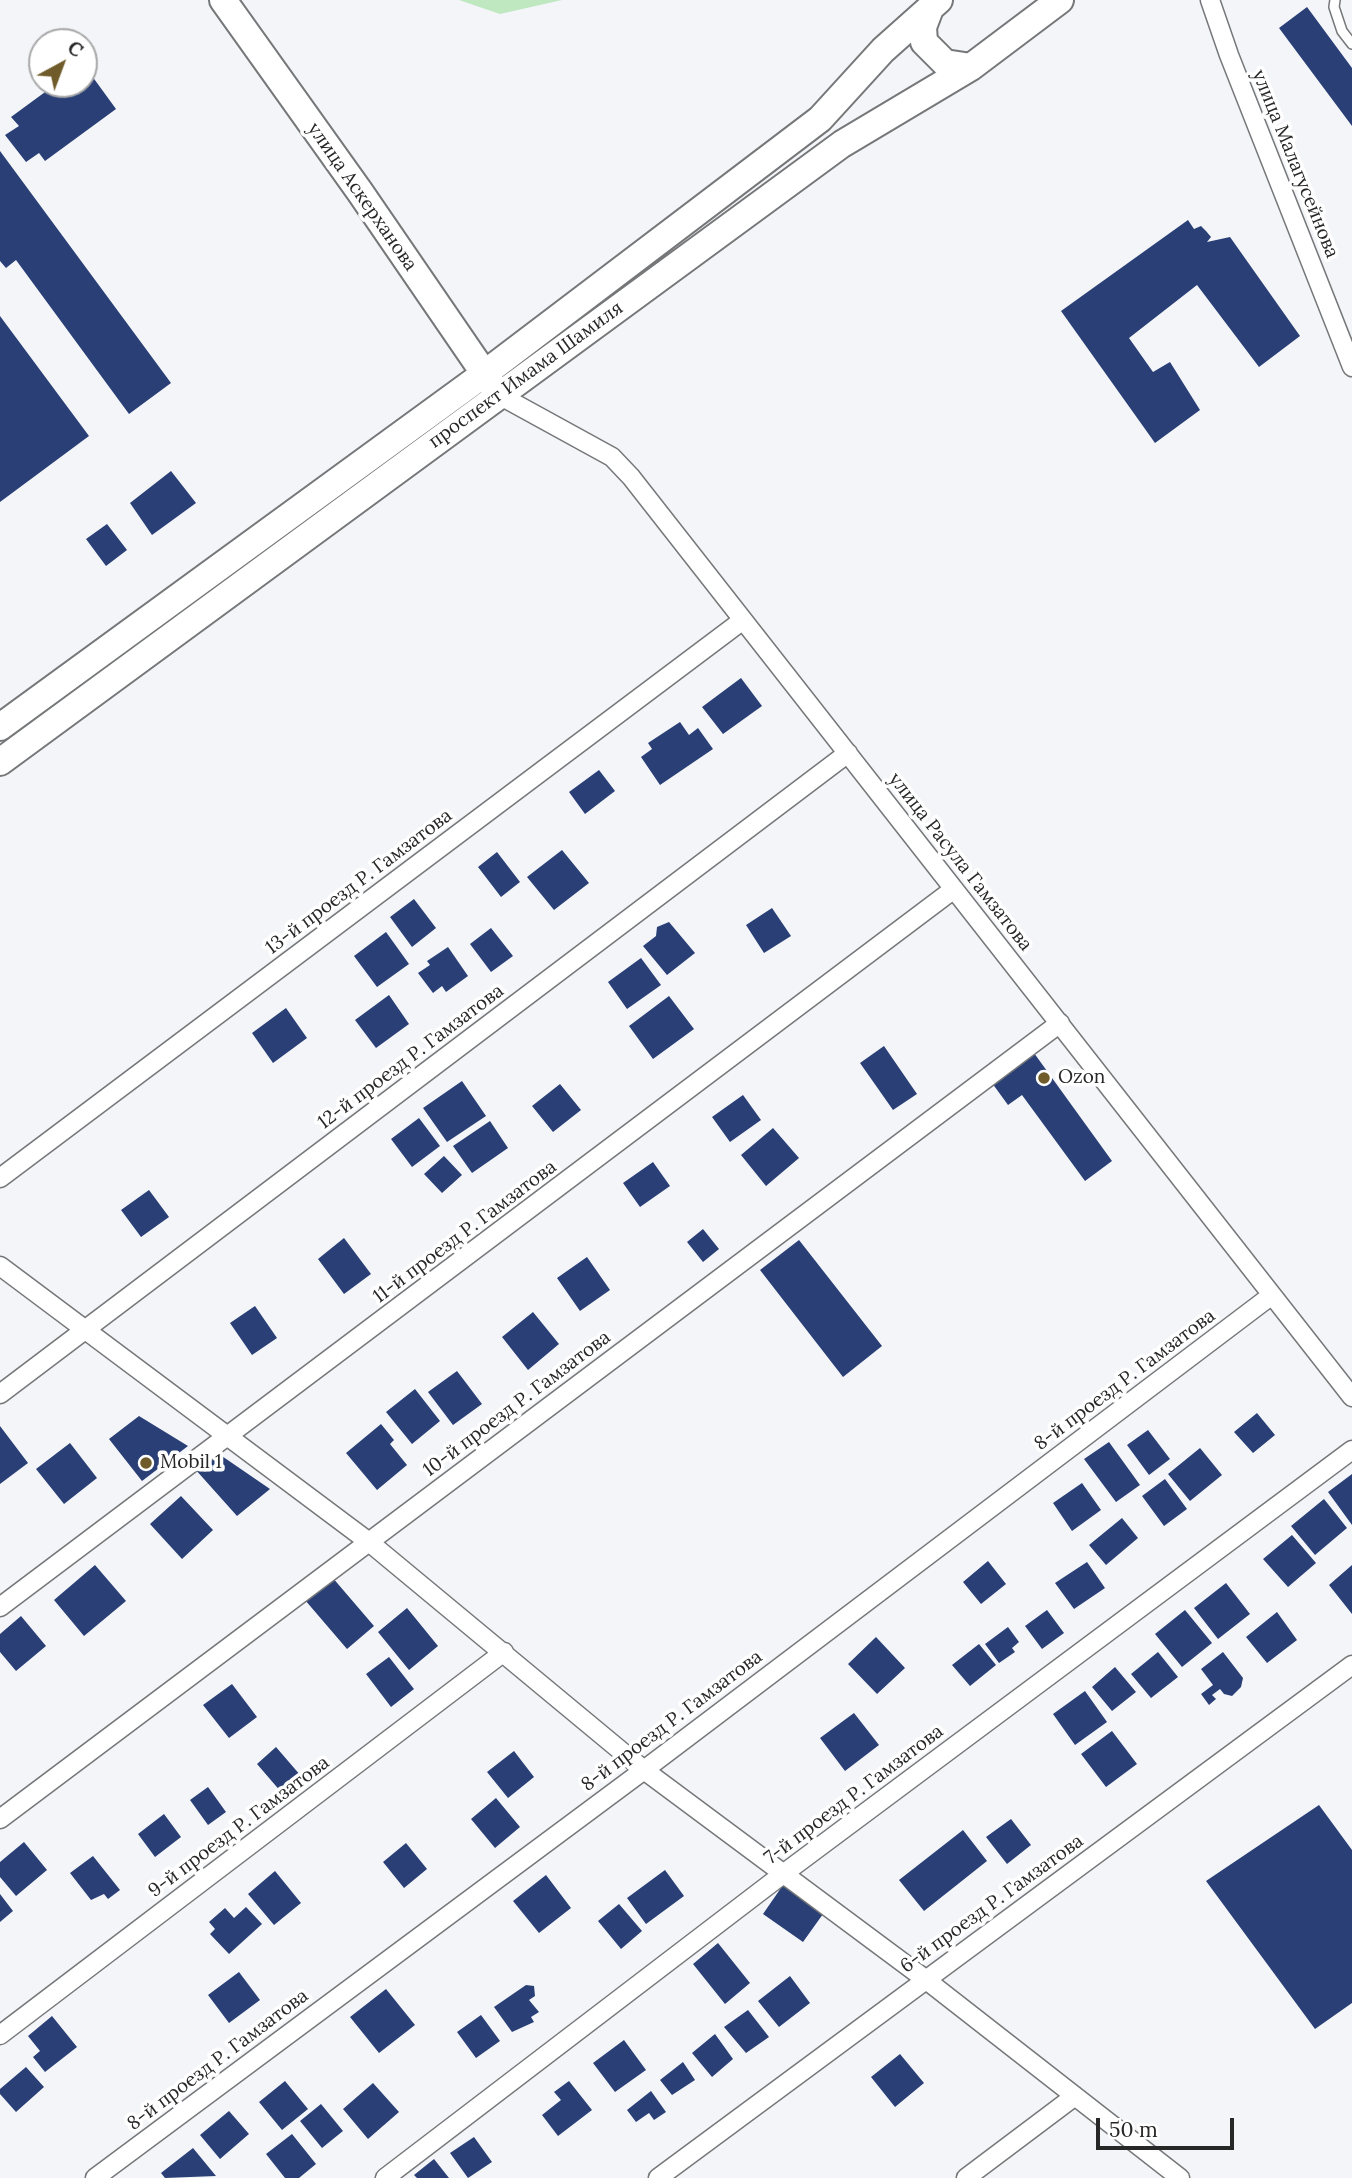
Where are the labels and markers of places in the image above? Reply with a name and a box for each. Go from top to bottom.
place label: Ozon [1058,1067,1105,1089]
marker: Ozon [1036,1070,1052,1086]
place label: Mobil 1 [160,1452,222,1474]
marker: Mobil 1 [138,1455,154,1471]

